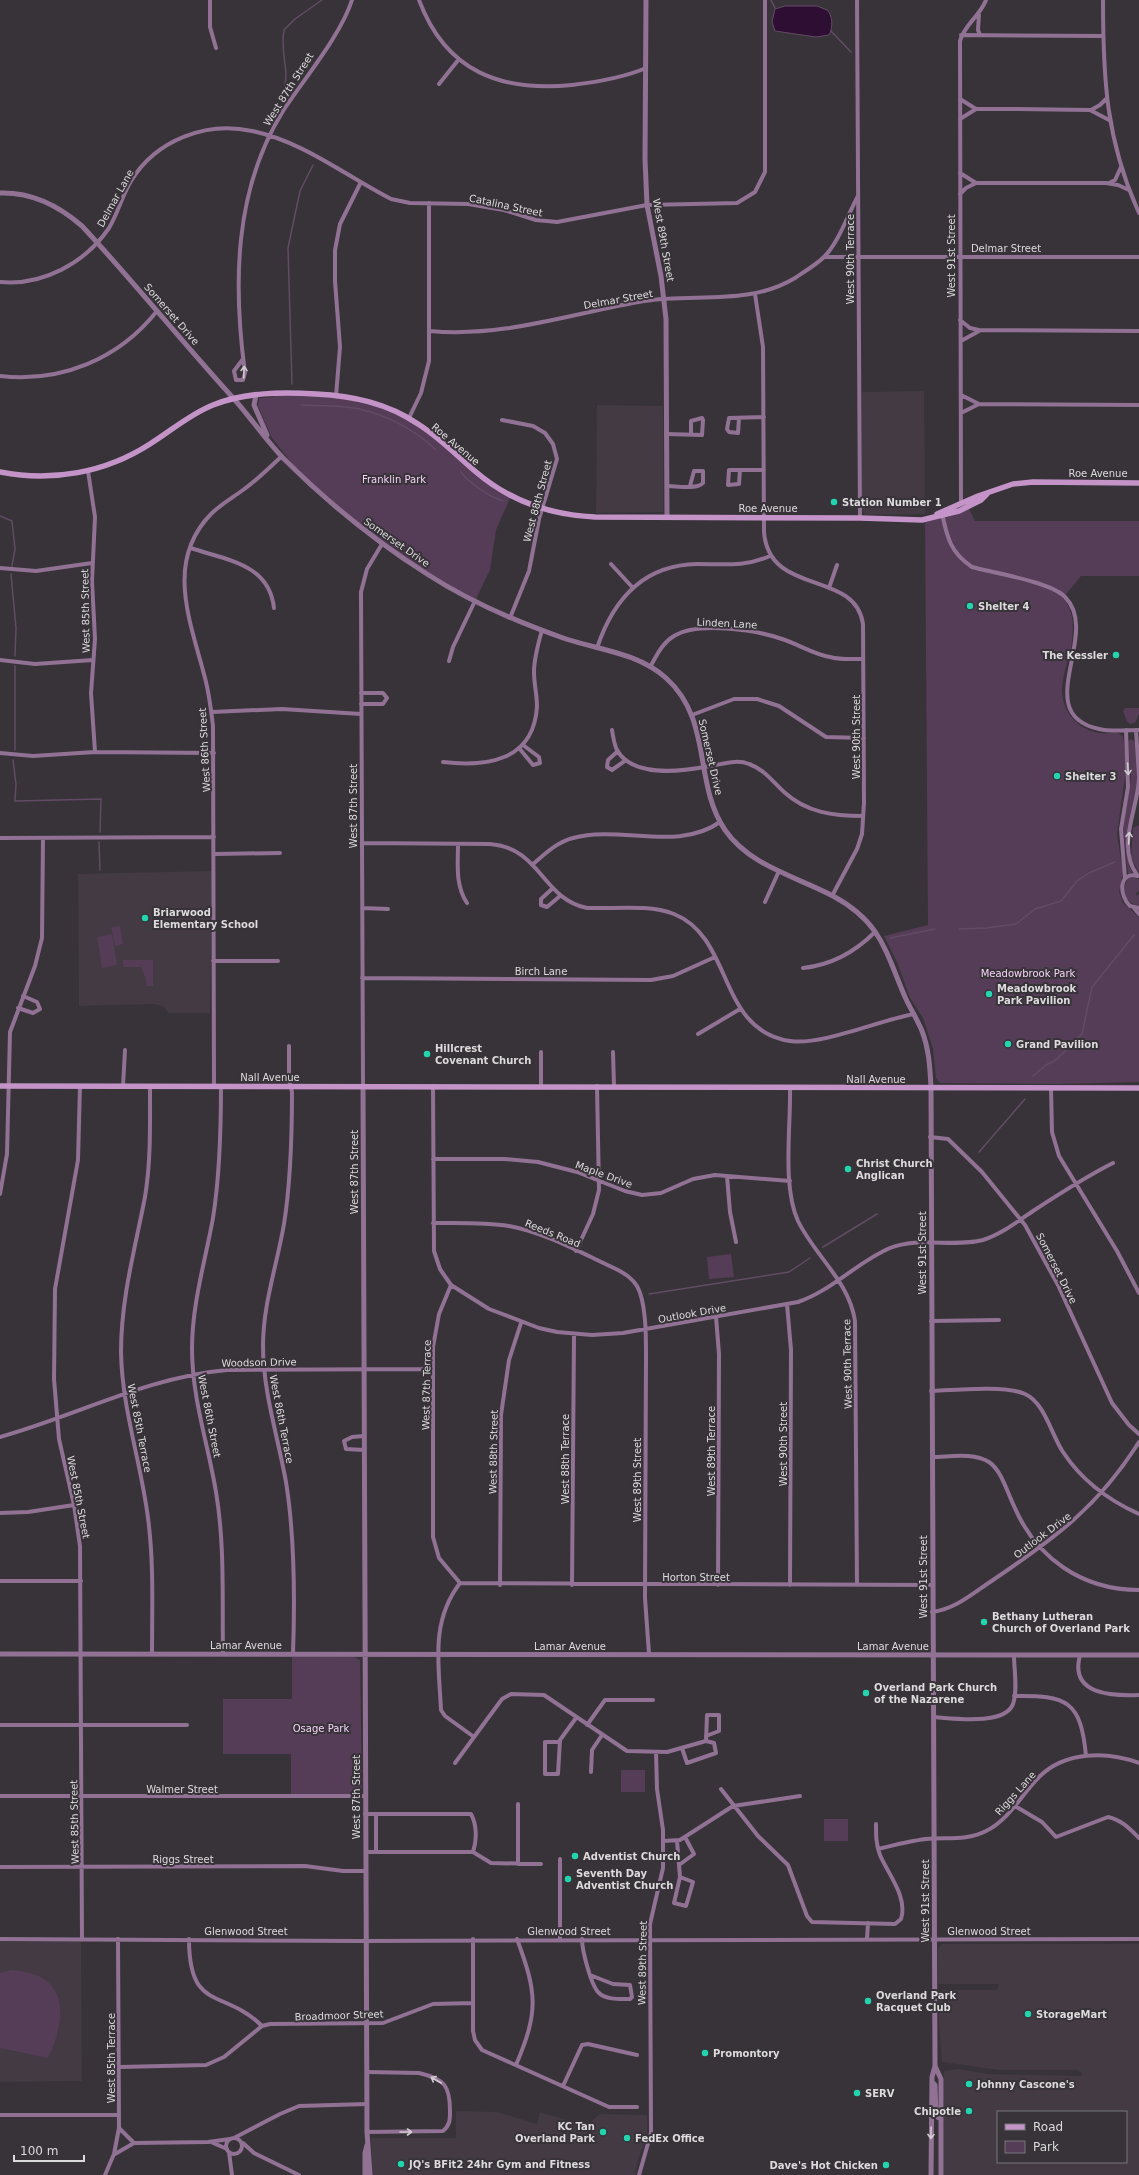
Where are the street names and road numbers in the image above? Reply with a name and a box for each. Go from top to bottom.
street label: West 87th Street [261,51,315,128]
street label: Delmar Lane [95,168,136,229]
street label: Catalina Street [468,192,544,219]
street label: West 89th Street [651,198,676,283]
street label: West 90th Terrace [845,214,856,304]
street label: West 91st Street [946,214,957,298]
street label: Delmar Street [971,243,1041,254]
street label: Somerset Drive [142,281,201,347]
street label: Delmar Street [583,288,654,311]
street label: Roe Avenue [430,421,482,468]
street label: West 88th Street [521,459,554,543]
street label: Roe Avenue [1068,468,1128,479]
street label: Roe Avenue [738,503,798,514]
street label: Somerset Drive [362,516,432,569]
street label: West 85th Street [79,569,92,653]
street label: Linden Lane [696,616,758,631]
street label: West 90th Street [851,695,862,779]
street label: West 86th Street [197,708,212,792]
street label: Somerset Drive [696,718,725,796]
street label: West 87th Street [348,764,359,848]
street label: Birch Lane [515,966,567,977]
street label: Nall Avenue [240,1072,300,1083]
street label: Nall Avenue [846,1074,906,1085]
street label: West 87th Street [349,1130,360,1214]
street label: Maple Drive [574,1159,634,1190]
street label: West 91st Street [917,1211,928,1295]
street label: Reeds Road [524,1217,582,1250]
street label: Somerset Drive [1034,1231,1079,1305]
street label: Outlook Drive [657,1302,727,1325]
street label: West 90th Terrace [841,1319,854,1409]
street label: West 87th Terrace [420,1340,433,1430]
street label: Woodson Drive [221,1356,297,1369]
street label: West 86th Street [196,1374,223,1459]
street label: West 86th Terrace [267,1374,296,1464]
street label: West 85th Terrace [125,1383,154,1473]
street label: West 90th Street [778,1402,789,1486]
street label: West 89th Terrace [706,1406,717,1496]
street label: West 88th Street [487,1410,500,1494]
street label: West 88th Terrace [560,1414,571,1504]
street label: West 89th Street [632,1438,643,1522]
street label: West 85th Street [65,1455,92,1540]
street label: Outlook Drive [1012,1510,1073,1560]
street label: West 91st Street [918,1535,929,1619]
street label: Horton Street [662,1572,730,1583]
street label: Lamar Avenue [210,1640,282,1651]
street label: Lamar Avenue [534,1641,606,1652]
street label: Lamar Avenue [857,1641,929,1652]
street label: West 87th Street [351,1755,362,1839]
street label: Riggs Lane [993,1769,1038,1817]
street label: West 85th Street [68,1780,81,1864]
street label: Walmer Street [146,1784,218,1795]
street label: Riggs Street [152,1854,214,1865]
street label: West 91st Street [920,1859,931,1943]
street label: West 89th Street [636,1921,649,2005]
street label: Glenwood Street [204,1926,288,1937]
street label: Glenwood Street [527,1926,611,1937]
street label: Glenwood Street [947,1926,1031,1937]
street label: Broadmoor Street [294,2008,384,2023]
street label: West 85th Terrace [106,2013,117,2103]

